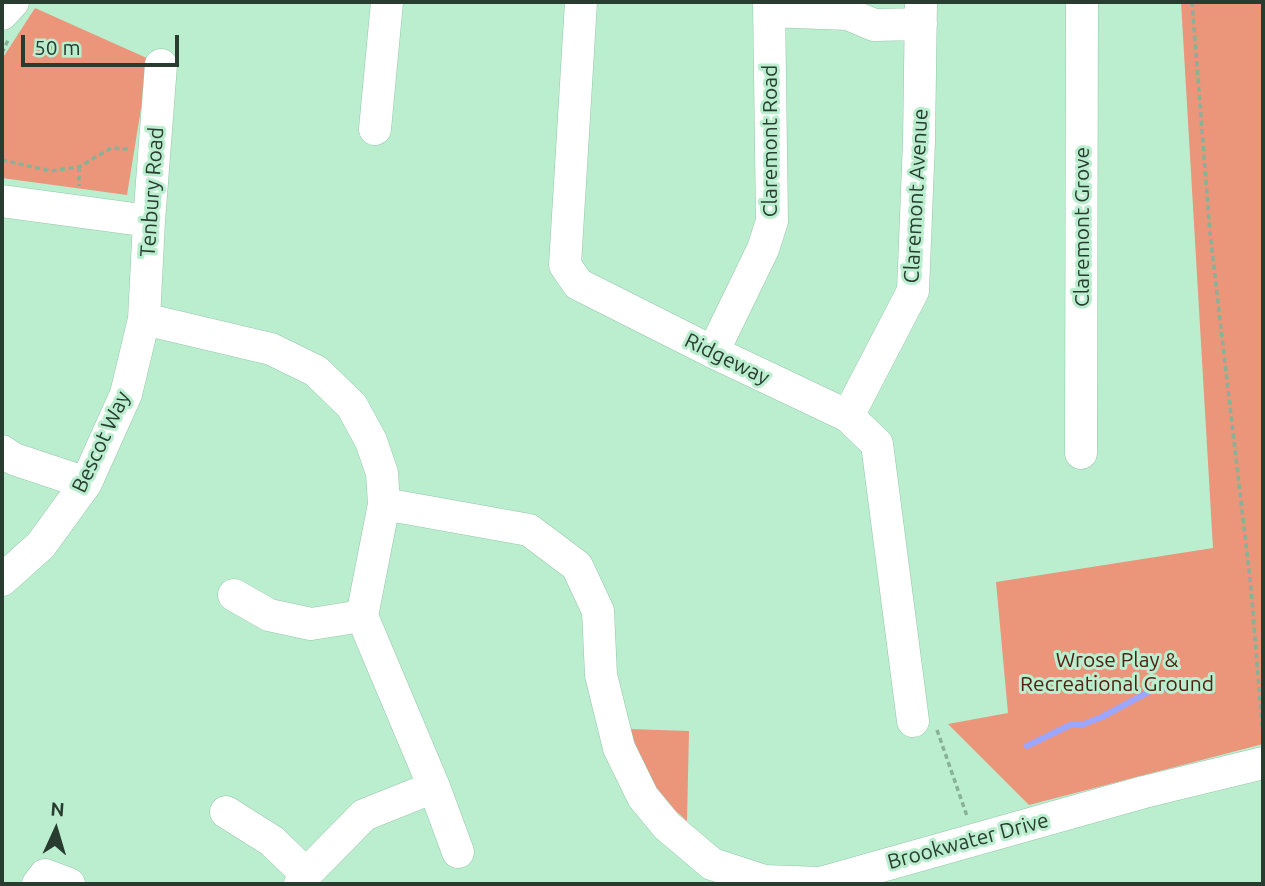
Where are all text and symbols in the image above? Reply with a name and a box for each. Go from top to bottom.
scale bar [24,21,182,65]
text: 50 m [34,35,81,59]
street label: Claremont Road [757,65,783,217]
street label: Claremont Avenue [899,108,933,284]
street label: Tenbury Road [135,126,169,258]
street label: Claremont Grove [1069,147,1095,307]
street label: Ridgeway [680,328,774,390]
street label: Bescot Way [67,387,135,497]
park label: Wrose Play & Recreational Ground [1020,647,1214,697]
north arrow [21,795,91,865]
text: N [50,798,65,821]
street label: Brookwater Drive [885,807,1051,875]

